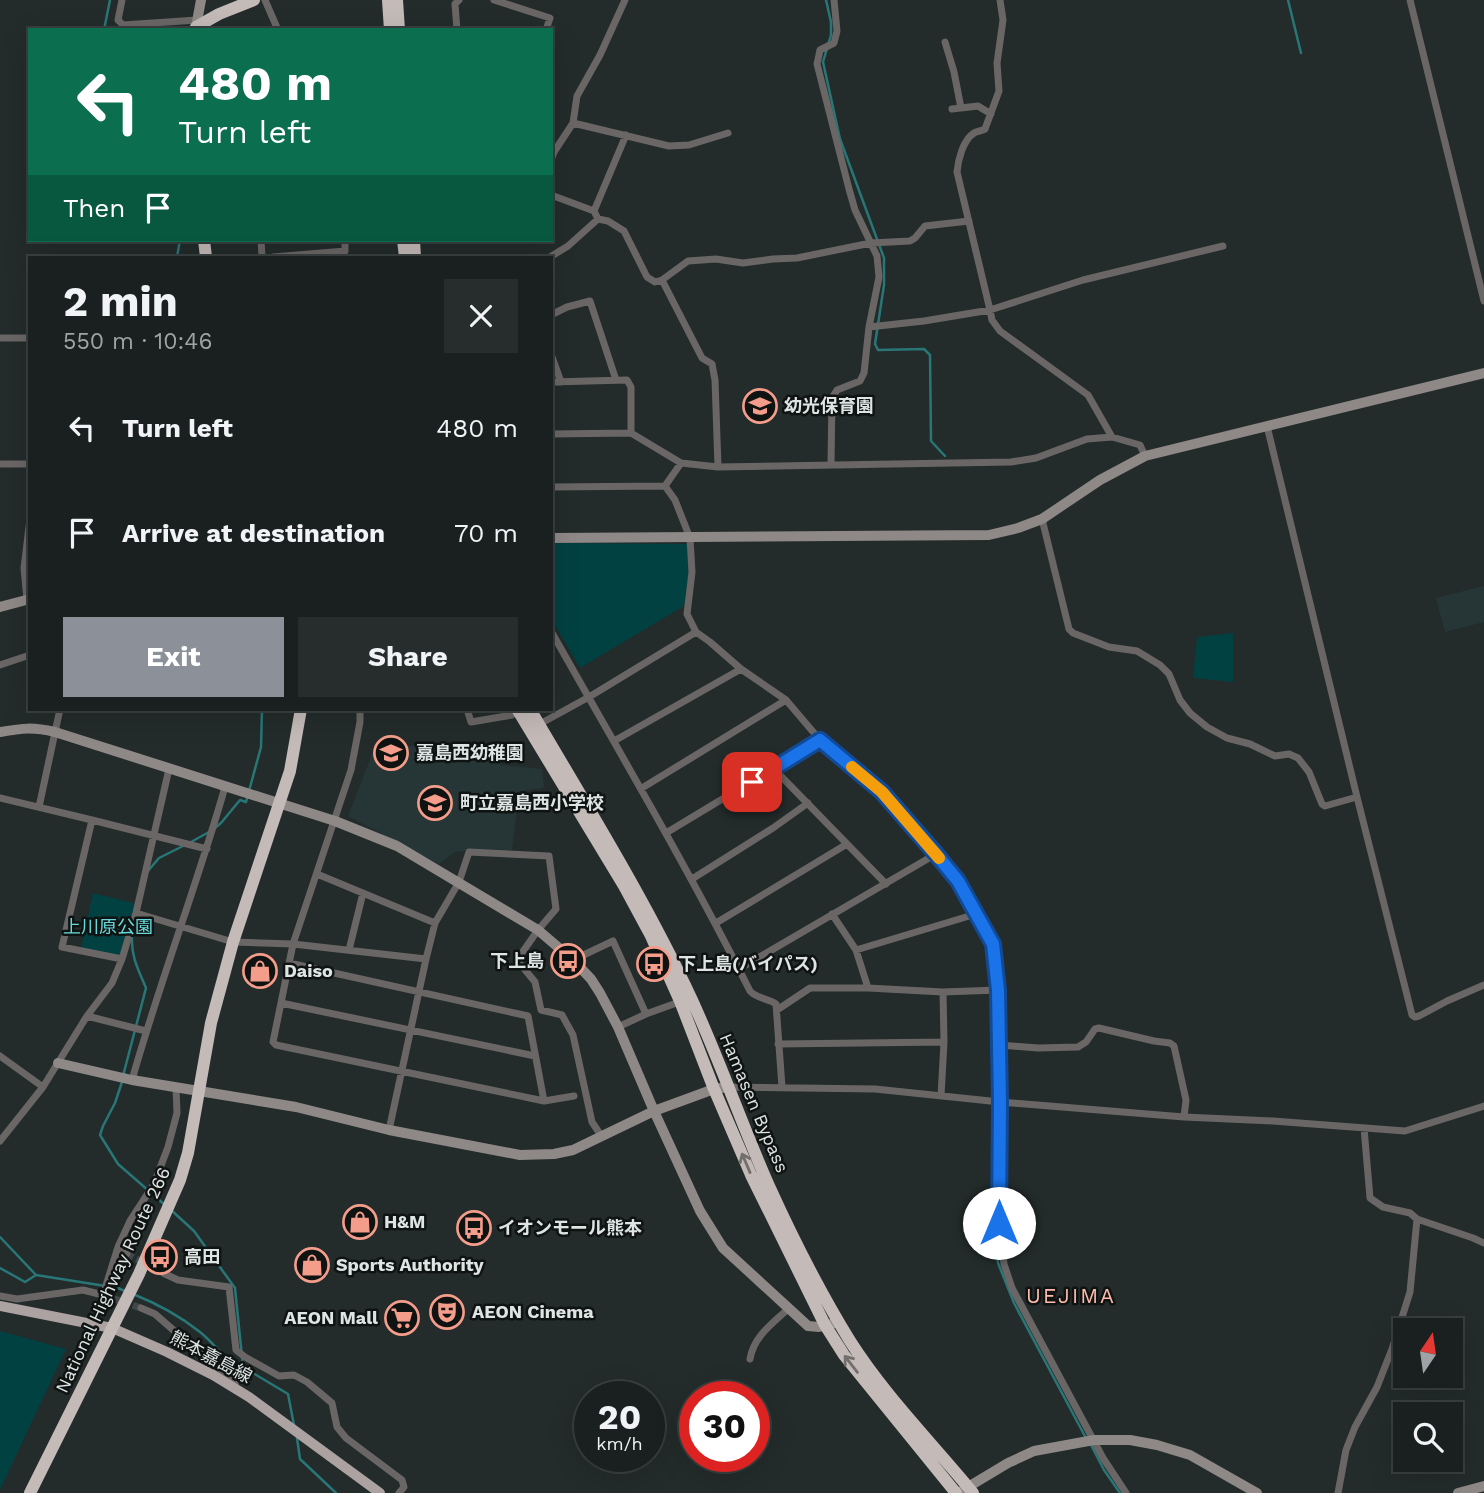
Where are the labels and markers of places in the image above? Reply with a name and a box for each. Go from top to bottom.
school or university icon: 幼光保育園 [741,387,779,425]
place label: 幼光保育園 [784,395,874,416]
school or university icon: 嘉島西幼稚園 [372,734,410,772]
place label: 嘉島西幼稚園 [416,742,524,763]
pin [722,752,782,812]
school or university icon: 町立嘉島西小学校 [416,784,454,822]
place label: 町立嘉島西小学校 [460,792,604,813]
bus stop icon: 下上島 [549,942,587,980]
bus stop icon: 下上島(バイパス) [635,945,673,983]
place label: 下上島 [490,950,544,971]
shop icon: Daiso [241,952,279,990]
place label: 下上島(バイパス) [678,953,818,974]
place label: Daiso [284,960,333,981]
shop icon: H&M [341,1203,379,1241]
bus stop icon: イオンモール熊本 [455,1209,493,1247]
place label: H&M [384,1211,425,1232]
place label: イオンモール熊本 [498,1217,642,1238]
bus stop icon: 高田 [141,1238,179,1276]
place label: 高田 [184,1246,220,1267]
shop icon: Sports Authority [293,1246,331,1284]
place label: Sports Authority [336,1254,485,1275]
theatre icon: AEON Cinema [428,1293,466,1331]
supermarket icon: AEON Mall [383,1299,421,1337]
place label: AEON Cinema [472,1301,594,1322]
place label: AEON Mall [284,1307,378,1328]

